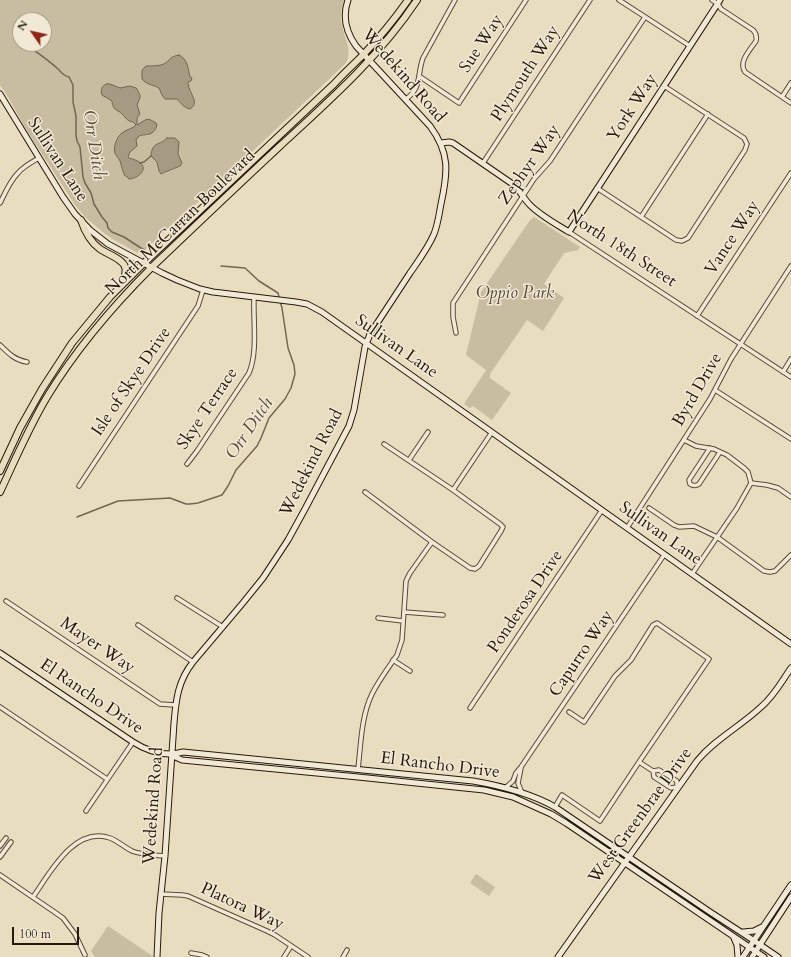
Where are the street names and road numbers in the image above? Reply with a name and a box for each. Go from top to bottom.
street label: Sue Way [456,11,508,77]
street label: Plymouth Way [487,22,565,126]
street label: Wedekind Road [357,25,449,127]
street label: York Way [604,70,662,146]
street label: Sullivan Lane [22,114,92,206]
street label: Zephyr Way [495,121,565,209]
street label: North McCarran Boulevard [102,146,260,300]
street label: Vance Way [701,197,765,279]
street label: North 18th Street [562,206,680,292]
street label: Sullivan Lane [351,311,441,383]
street label: Isle of Skye Drive [88,324,176,440]
street label: Byrd Drive [669,350,727,430]
street label: Skye Terrace [173,364,243,454]
street label: Wedekind Road [276,406,348,520]
street label: Sullivan Lane [615,498,705,570]
street label: Ponderosa Drive [484,547,568,657]
street label: Capurro Way [546,607,618,701]
street label: Mayer Way [56,614,138,678]
street label: El Rancho Drive [36,655,146,739]
street label: West Greenbrae Drive [585,744,697,888]
street label: Wedekind Road [140,747,168,865]
street label: El Rancho Drive [379,749,501,783]
street label: Platora Way [197,879,287,935]

